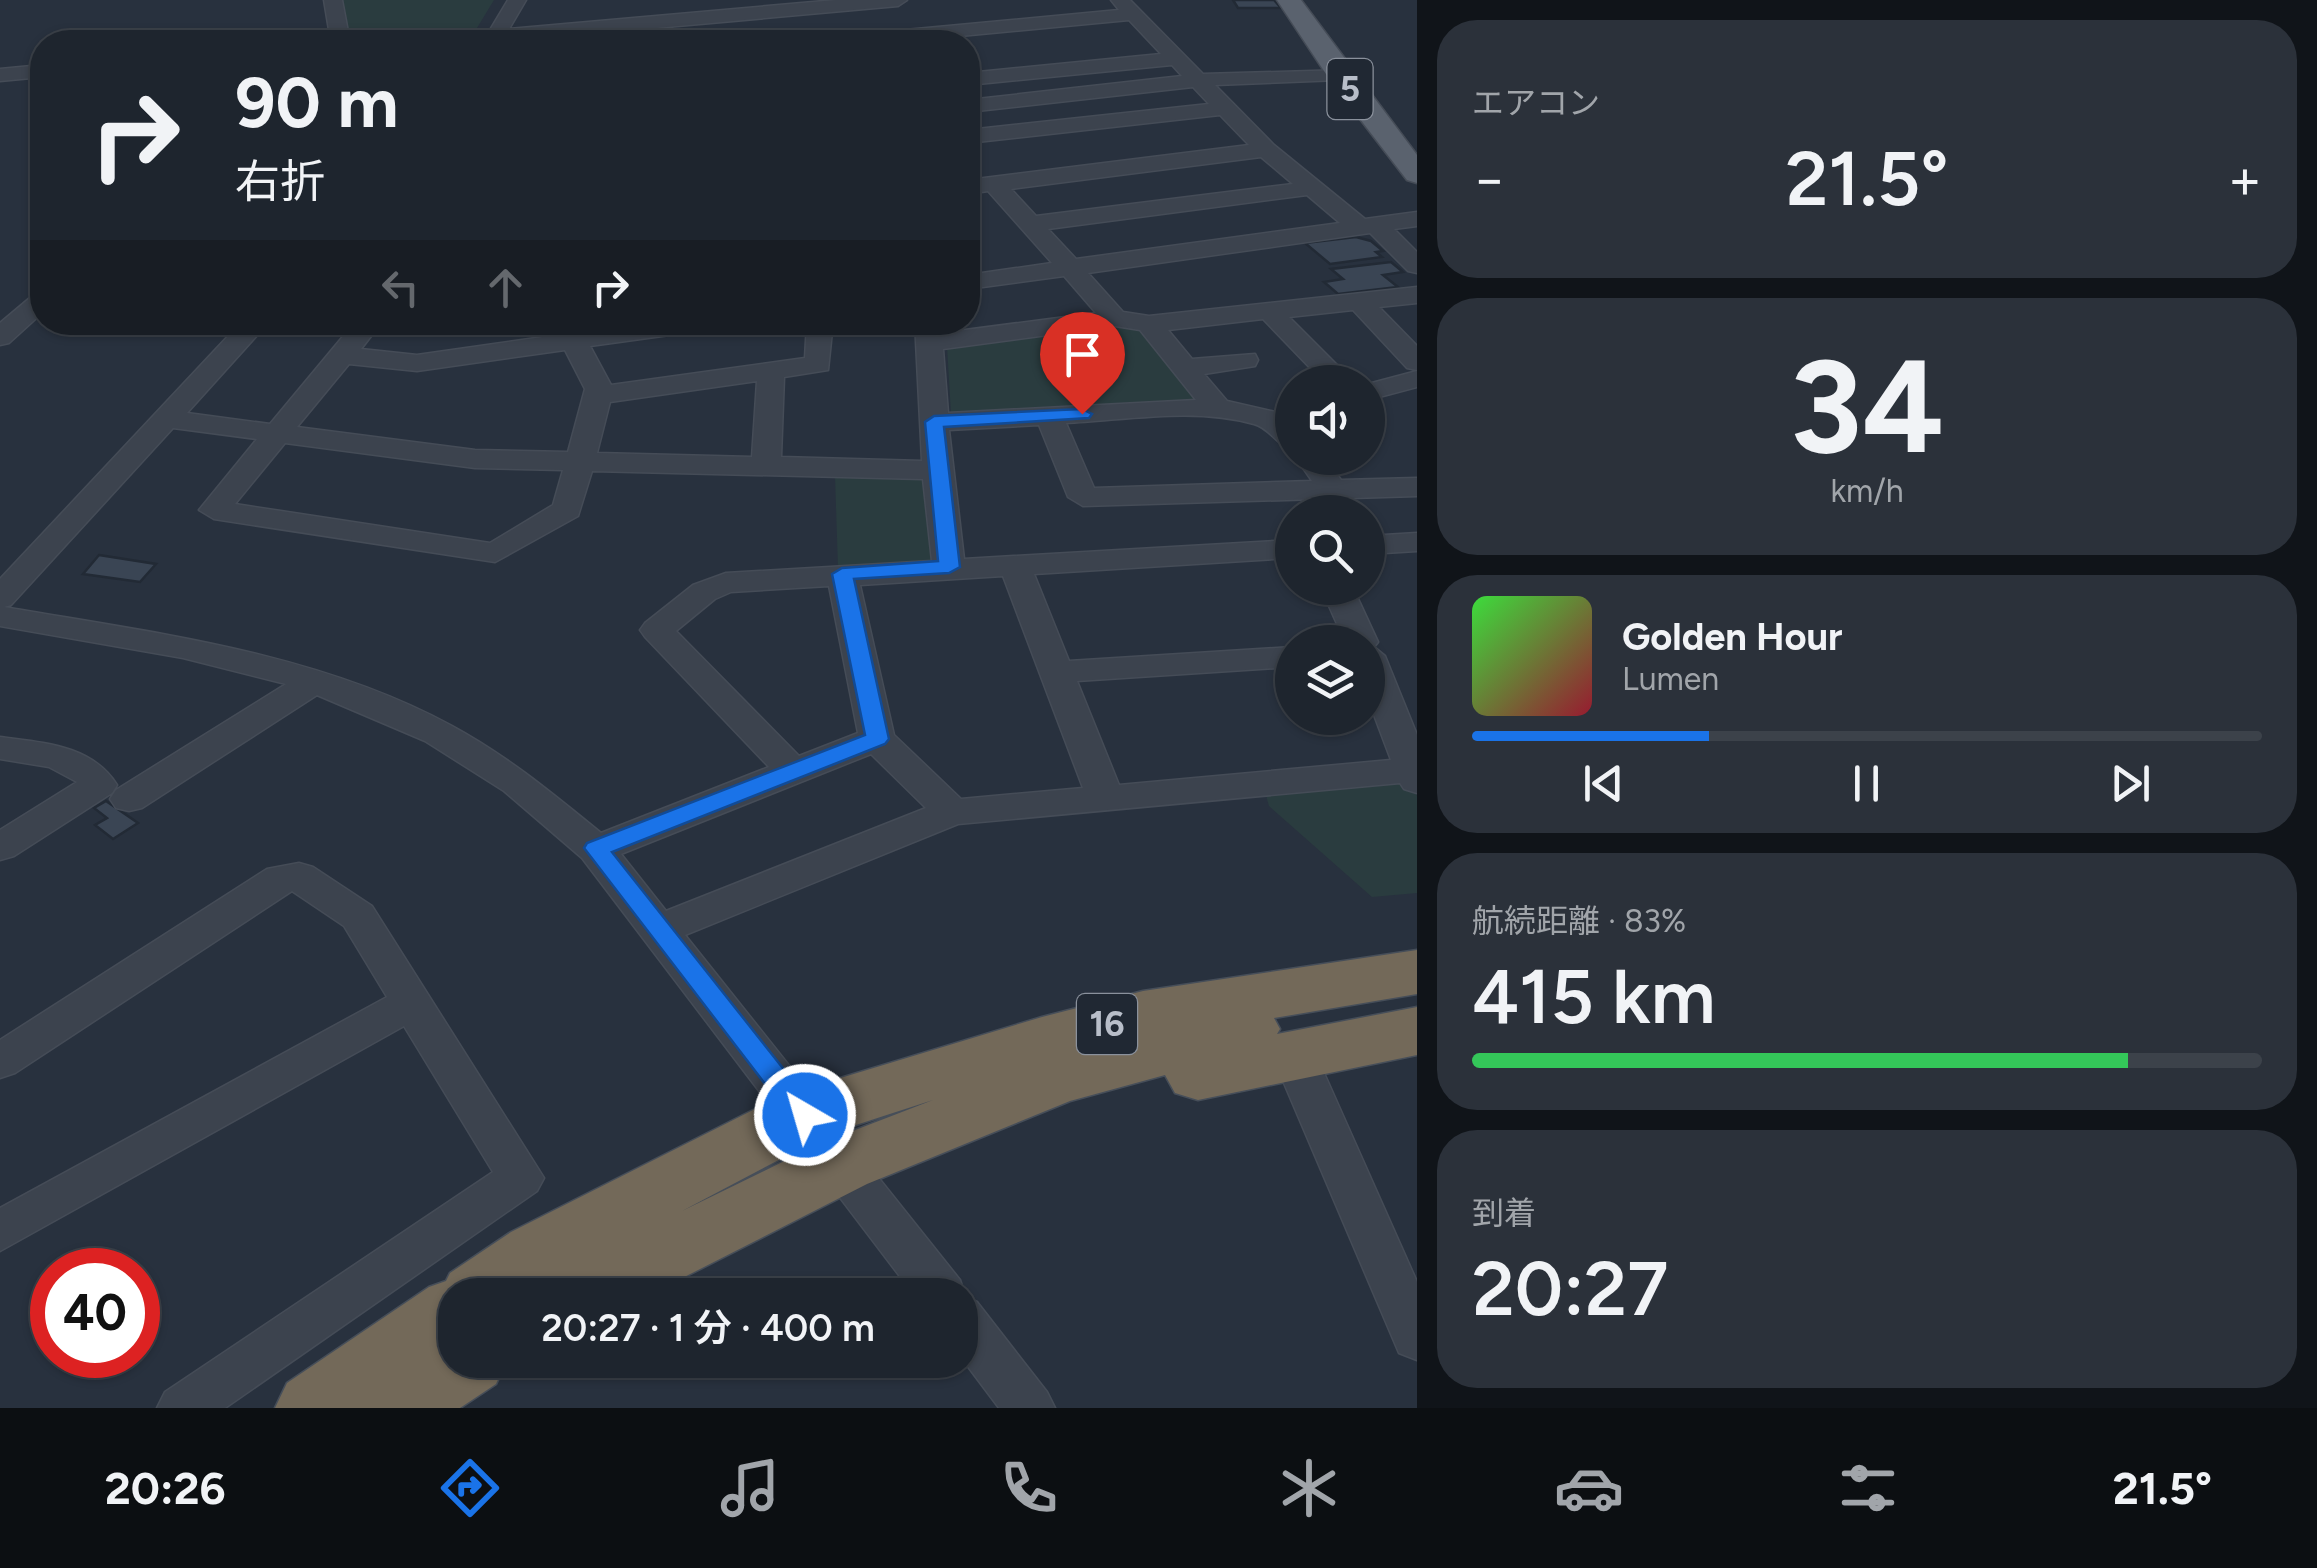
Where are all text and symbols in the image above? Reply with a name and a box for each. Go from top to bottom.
road number: 5 [1328,59,1372,119]
text: 90 m [235,60,399,145]
icon: right [70,70,200,200]
text: エアコン [1472,84,1600,122]
text: 21.5° [1785,134,1949,224]
text: − [1472,146,1506,212]
text: + [2228,146,2262,212]
text: 右折 [235,154,325,208]
icon: left [373,260,428,315]
icon: ahead [478,260,533,315]
icon: right [583,260,638,315]
pin [1040,312,1125,415]
icon: arrive [1055,327,1110,382]
text: 34 [1790,329,1944,485]
map controls [1275,365,1385,735]
button: sound [1275,365,1385,475]
text: km/h [1830,472,1904,510]
button: search [1275,495,1385,605]
text: Golden Hour [1622,614,1843,660]
button: layers [1275,625,1385,735]
text: Lumen [1622,660,1719,698]
icon: previous [1576,756,1631,811]
icon: pause [1839,756,1894,811]
icon: next [2103,756,2158,811]
text: 航続距離 · 83% [1472,902,1686,940]
text: 415 km [1472,952,1716,1042]
road number: 16 [1077,994,1137,1054]
position arrow [753,1063,857,1167]
text: 到着 [1472,1194,1536,1232]
text: 20:27 [1472,1244,1668,1334]
speed limit sign: 40 [30,1248,160,1378]
text: 20:27 · 1 分 · 400 m [541,1305,875,1351]
icon: directions [435,1453,505,1523]
icon: music [715,1453,785,1523]
icon: phone [994,1453,1064,1523]
icon: climate [1274,1453,1344,1523]
icon: car [1554,1453,1624,1523]
icon: filters [1833,1453,1903,1523]
text: 20:26 [105,1461,226,1515]
text: 21.5° [2113,1461,2212,1515]

